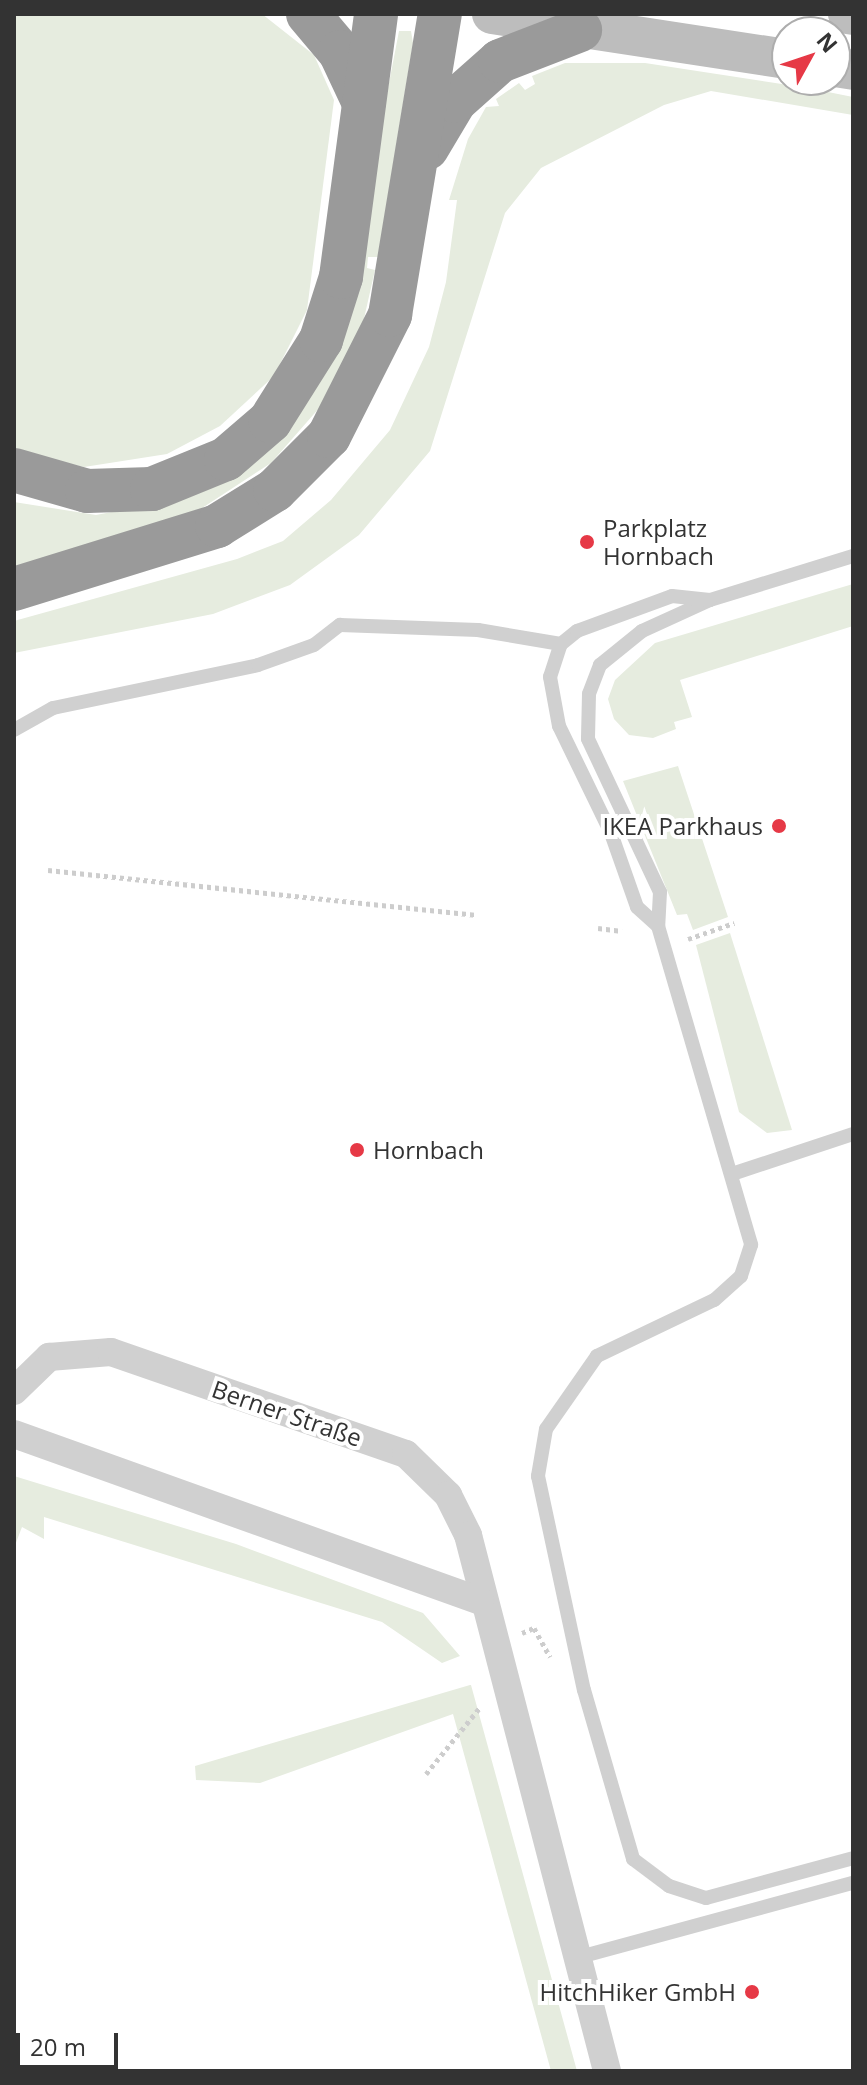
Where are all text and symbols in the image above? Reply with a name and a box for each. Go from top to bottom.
north arrow [771,16,851,96]
text: N [811,25,845,58]
place label: Parkplatz Hornbach [603,514,714,570]
marker: Parkplatz Hornbach [578,533,596,551]
place label: IKEA Parkhaus [602,812,763,840]
marker: IKEA Parkhaus [770,817,788,835]
place label: Hornbach [373,1136,484,1164]
marker: Hornbach [348,1141,366,1159]
street label: Berner Straße [208,1374,366,1452]
place label: HitchHiker GmbH [540,1978,736,2006]
marker: HitchHiker GmbH [743,1983,761,2001]
scale bar [20,2017,122,2067]
text: 20 m [30,2030,86,2063]

